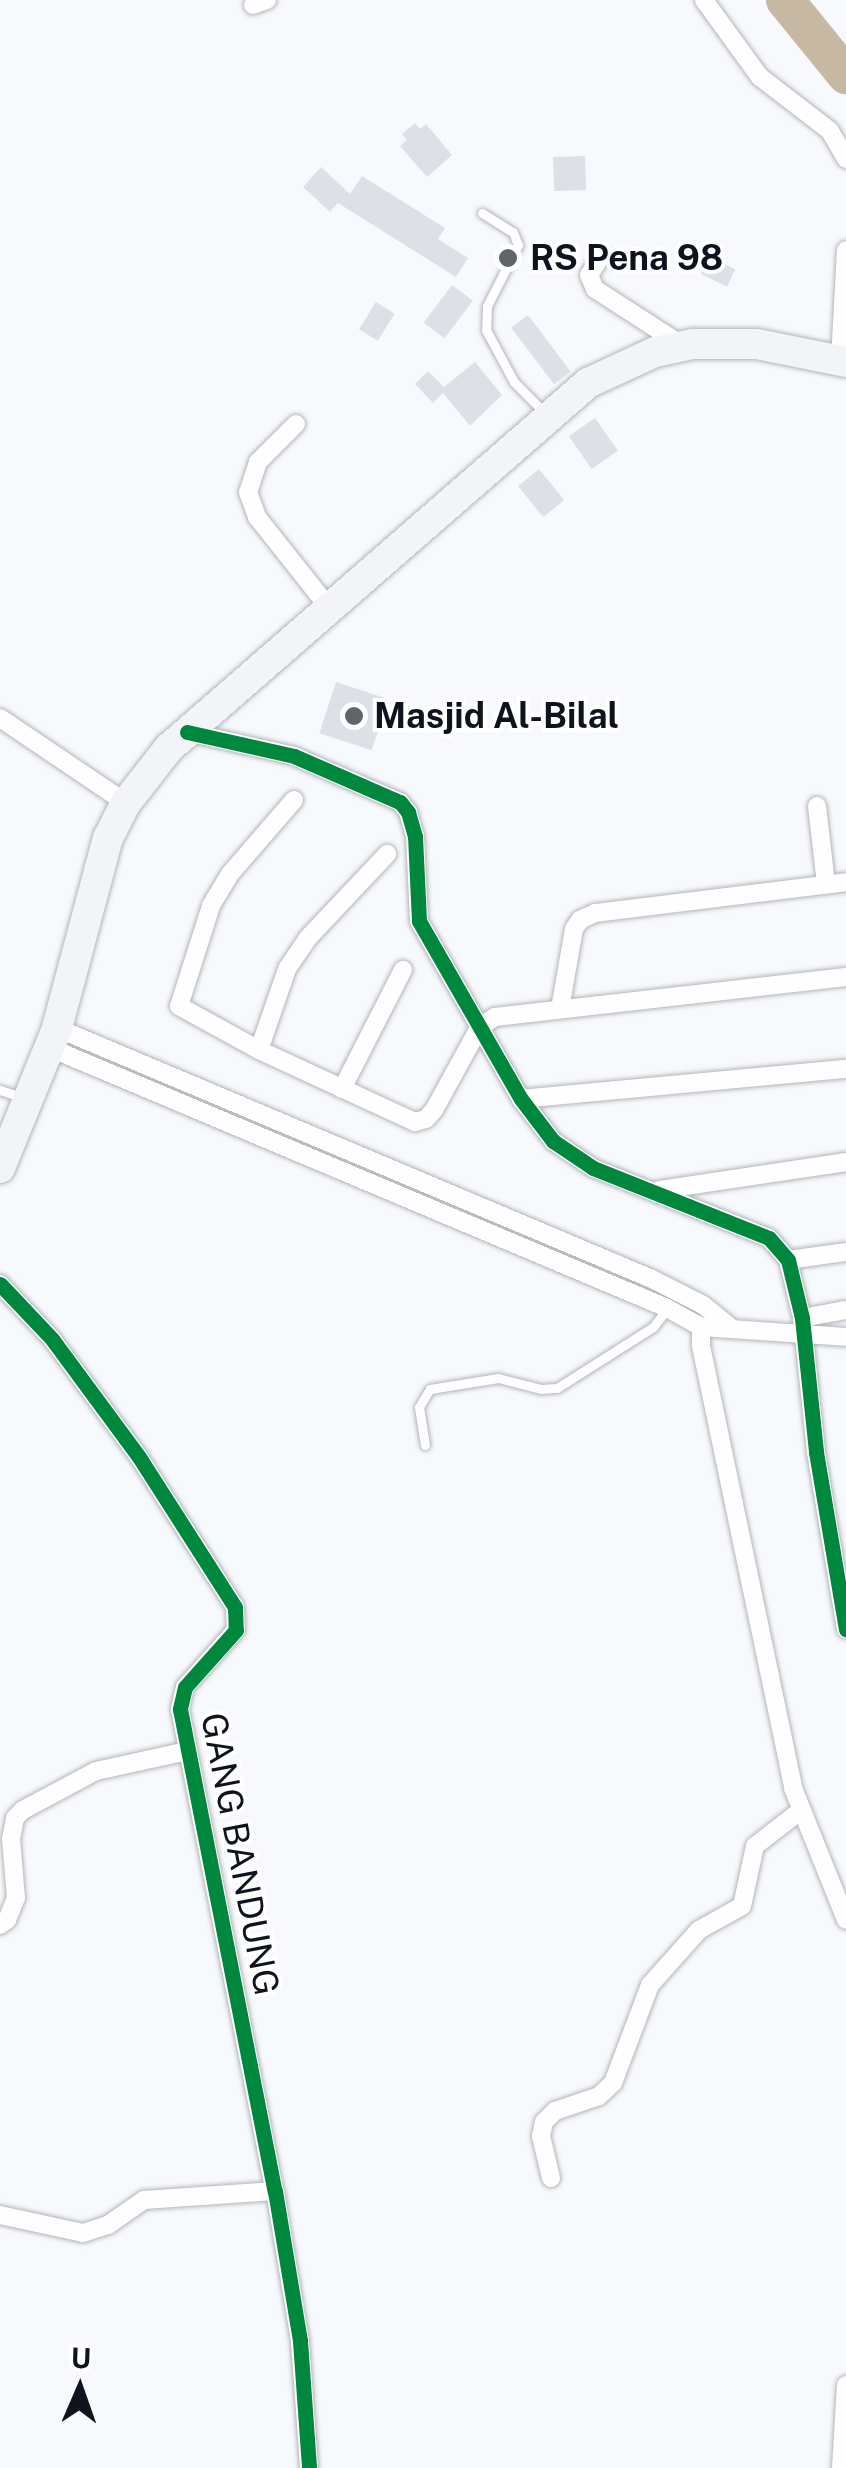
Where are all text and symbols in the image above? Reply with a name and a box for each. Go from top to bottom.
place label: RS Pena 98 [530,237,723,279]
marker: RS Pena 98 [495,245,521,271]
place label: Masjid Al-Bilal [374,695,619,737]
marker: Masjid Al-Bilal [343,705,365,727]
street label: GANG BANDUNG [192,1709,288,1999]
north arrow [30,2338,130,2438]
text: U [70,2341,92,2374]

